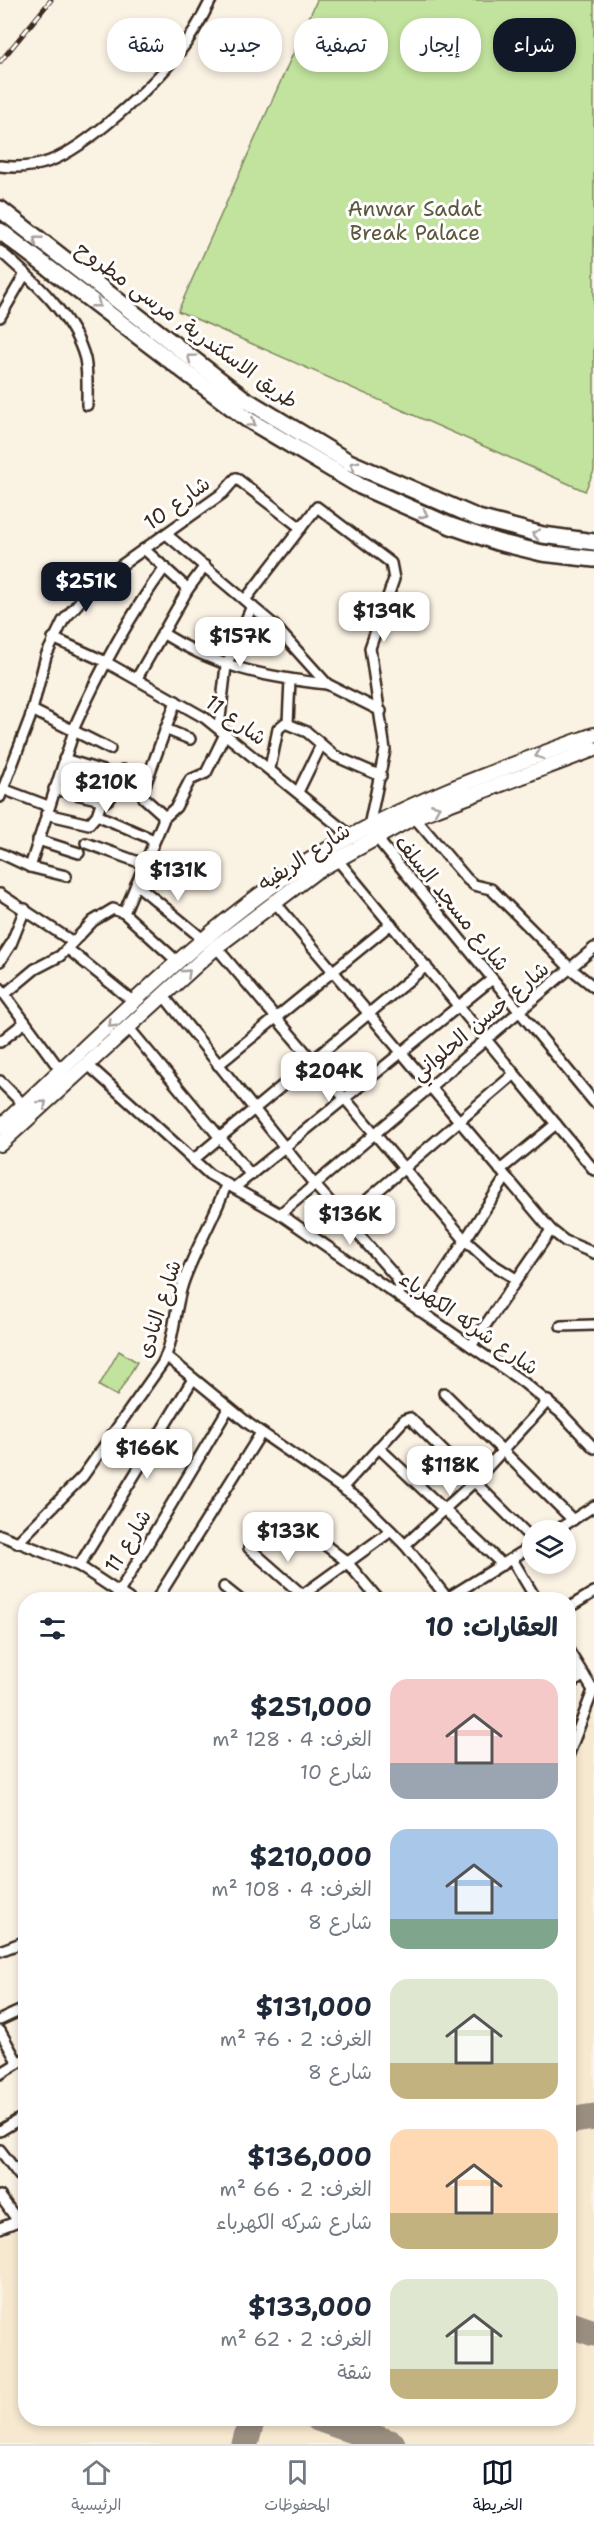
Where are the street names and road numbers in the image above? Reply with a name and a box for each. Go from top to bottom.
street label: طريق الاسكندرية, مرسى مطروح [70,235,304,415]
street label: شارع 10 [138,469,216,537]
street label: شارع 11 [199,688,272,753]
street label: شارع الريفيه [252,817,356,898]
street label: شارع مسجد السلف [388,829,516,978]
street label: شارع حسن الحلواني [405,955,558,1091]
street label: شارع النادى [130,1256,189,1362]
street label: شارع شركه الكهرباء [393,1264,544,1382]
street label: شارع 11 [98,1504,159,1578]

